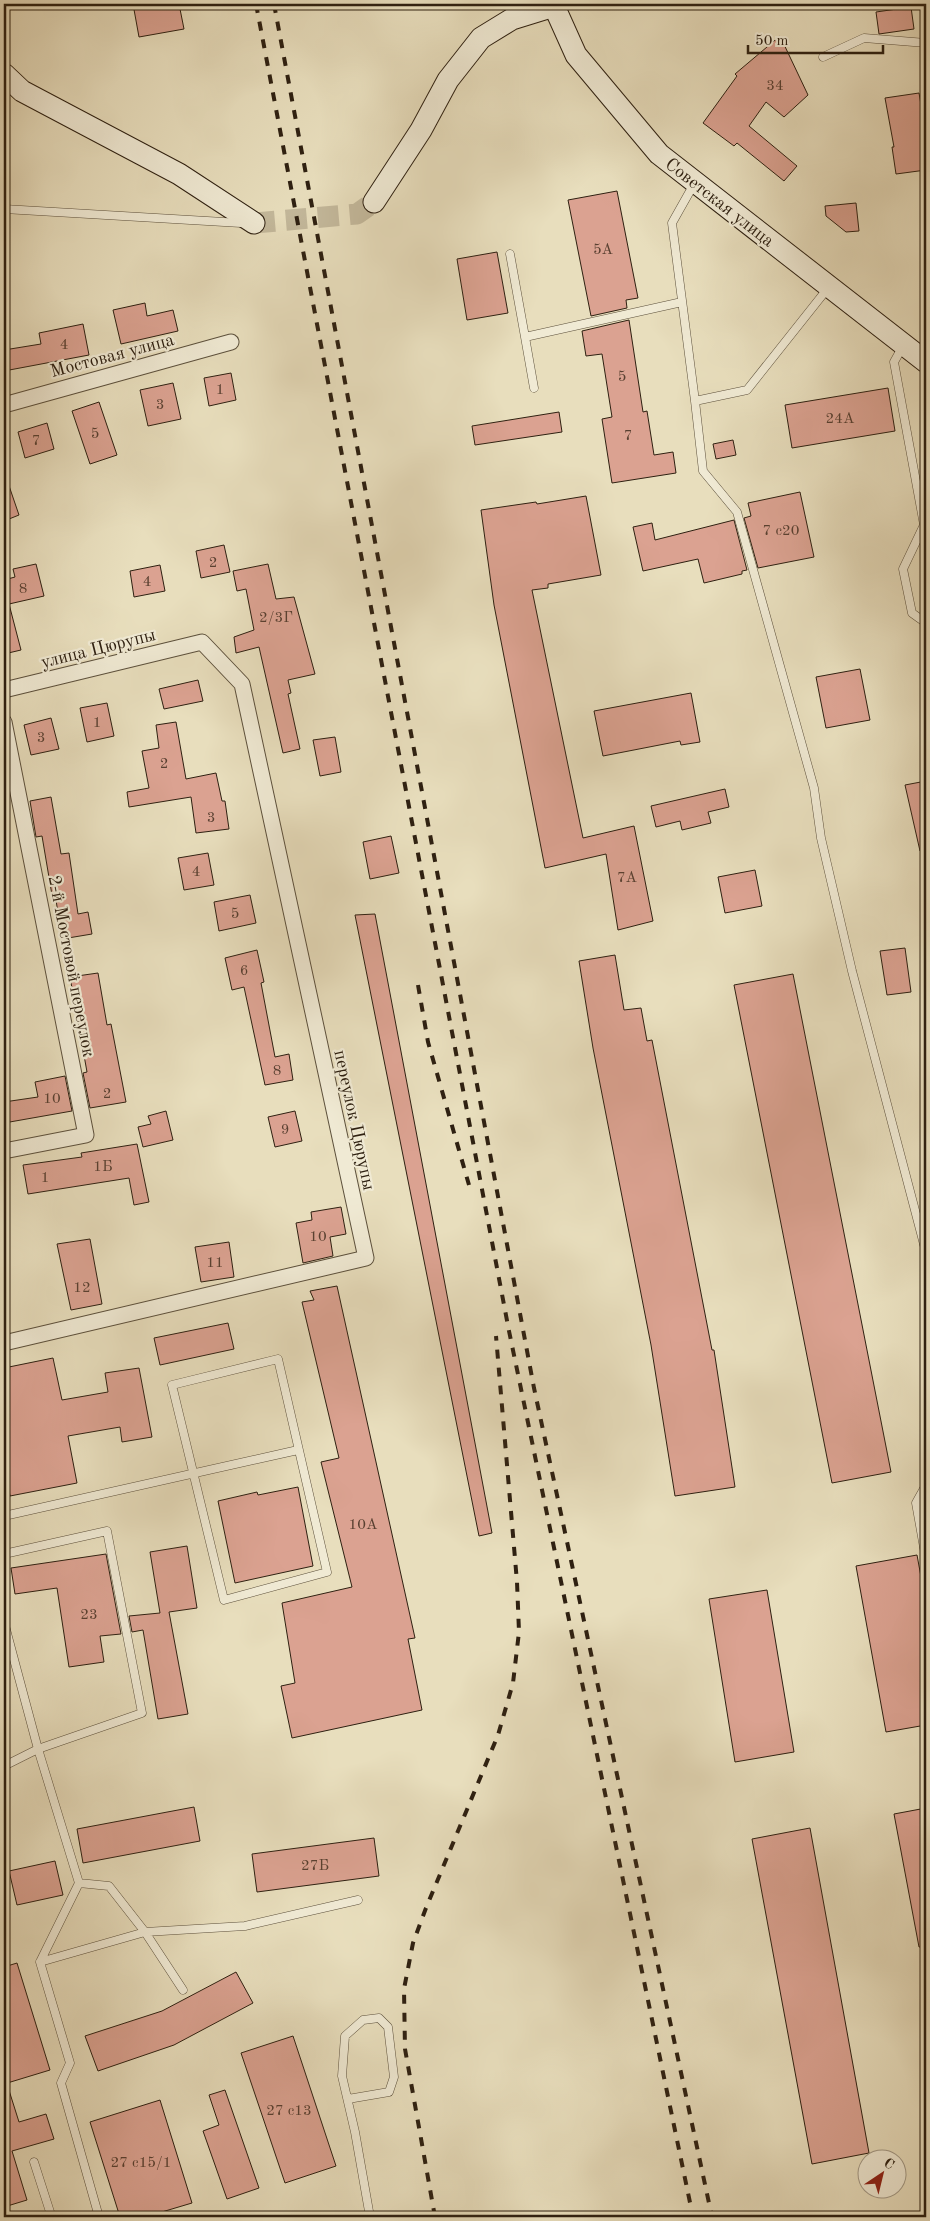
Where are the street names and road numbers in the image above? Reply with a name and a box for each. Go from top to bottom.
street label: Советская улица [662,155,777,251]
street label: Мостовая улица [48,331,176,381]
street label: улица Цюрупы [39,626,158,672]
street label: 2-й Мостовой переулок [45,874,97,1059]
street label: переулок Цюрупы [330,1048,378,1192]

